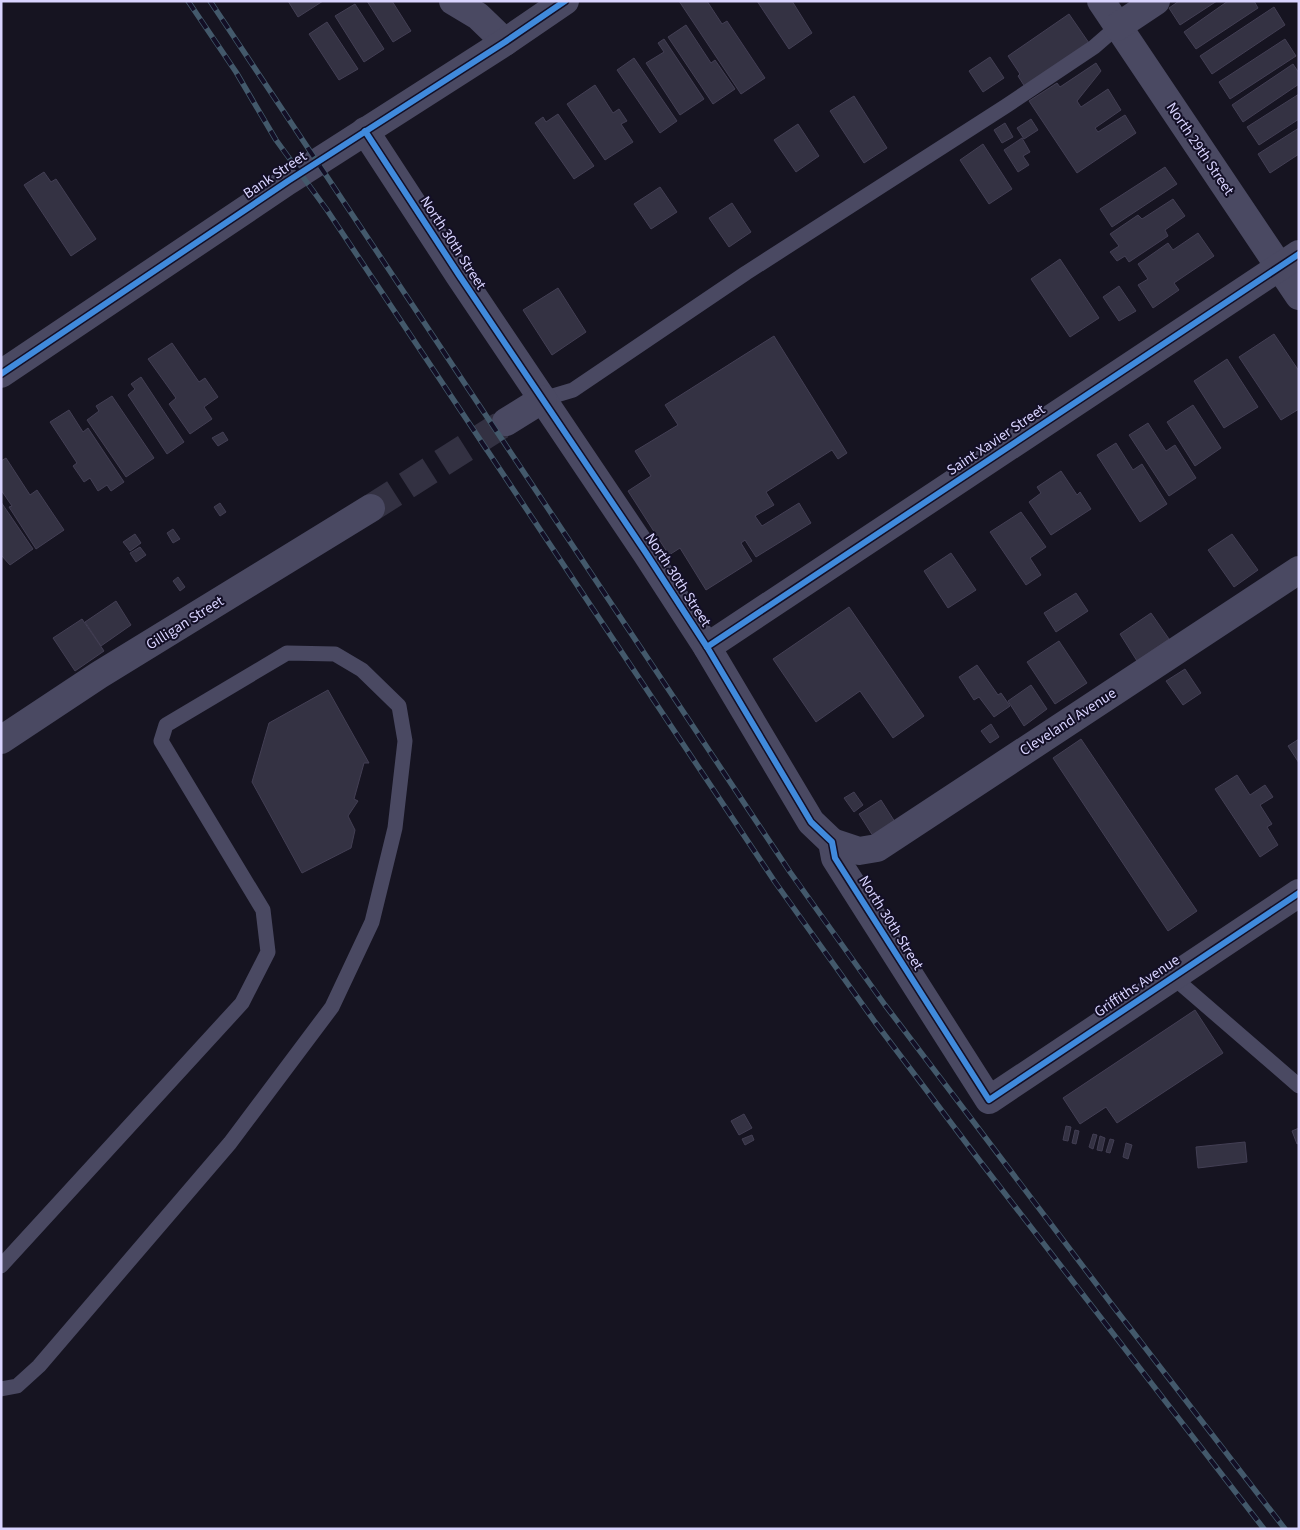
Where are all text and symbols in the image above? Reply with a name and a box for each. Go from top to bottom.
street label: North 29th Street [1161,98,1239,200]
street label: Bank Street [239,146,311,204]
street label: North 30th Street [415,192,491,294]
street label: Saint Xavier Street [943,399,1049,481]
street label: North 30th Street [640,529,716,631]
street label: Gilligan Street [142,591,228,655]
street label: Cleveland Avenue [1016,683,1120,761]
street label: North 30th Street [853,872,929,974]
street label: Griffiths Avenue [1090,950,1184,1022]

